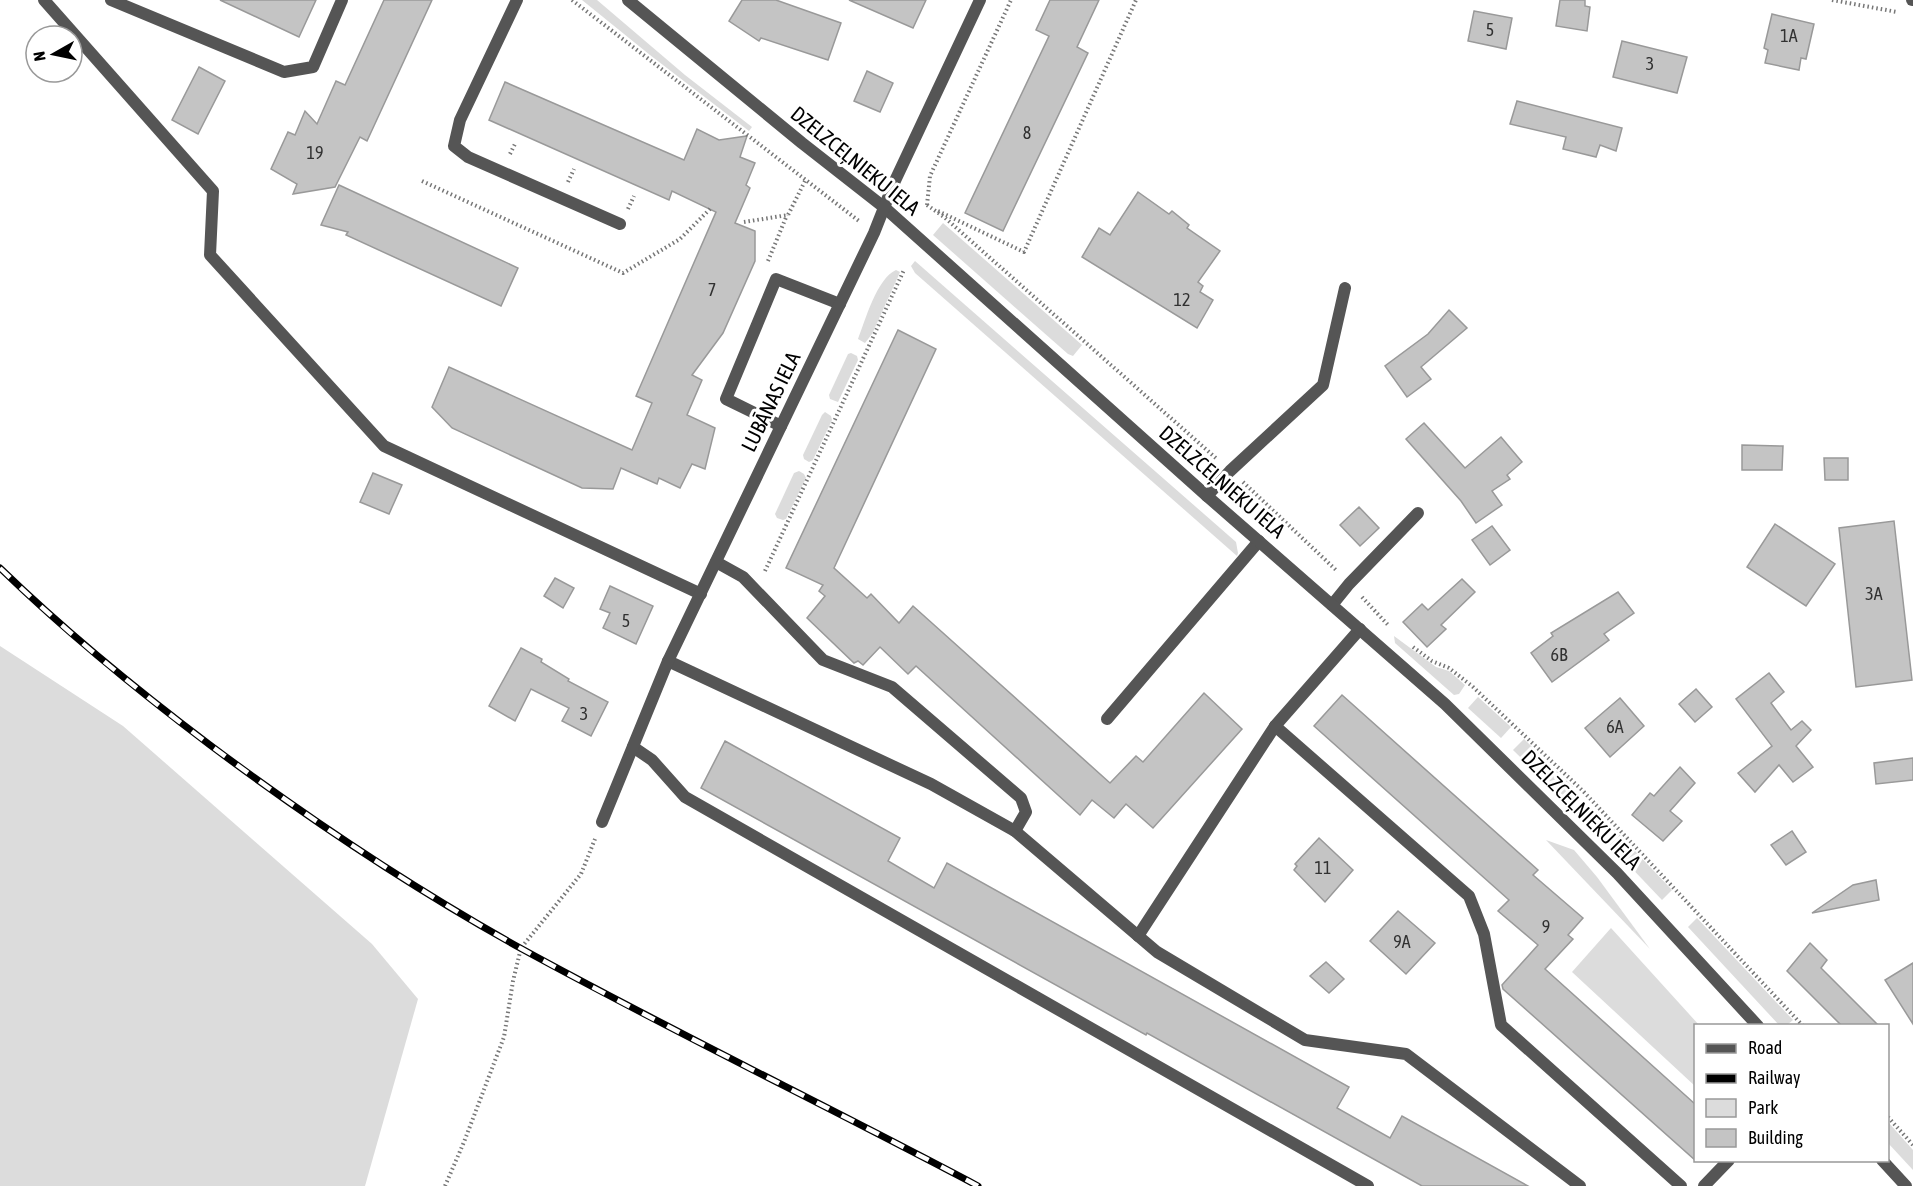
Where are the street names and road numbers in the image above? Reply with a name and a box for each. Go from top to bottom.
street label: DZELZCEĻNIEKU IELA [786,101,925,220]
street label: LUBĀNAS IELA [736,347,805,455]
street label: DZELZCEĻNIEKU IELA [1155,420,1291,543]
street label: DZELZCEĻNIEKU IELA [1517,745,1647,874]

